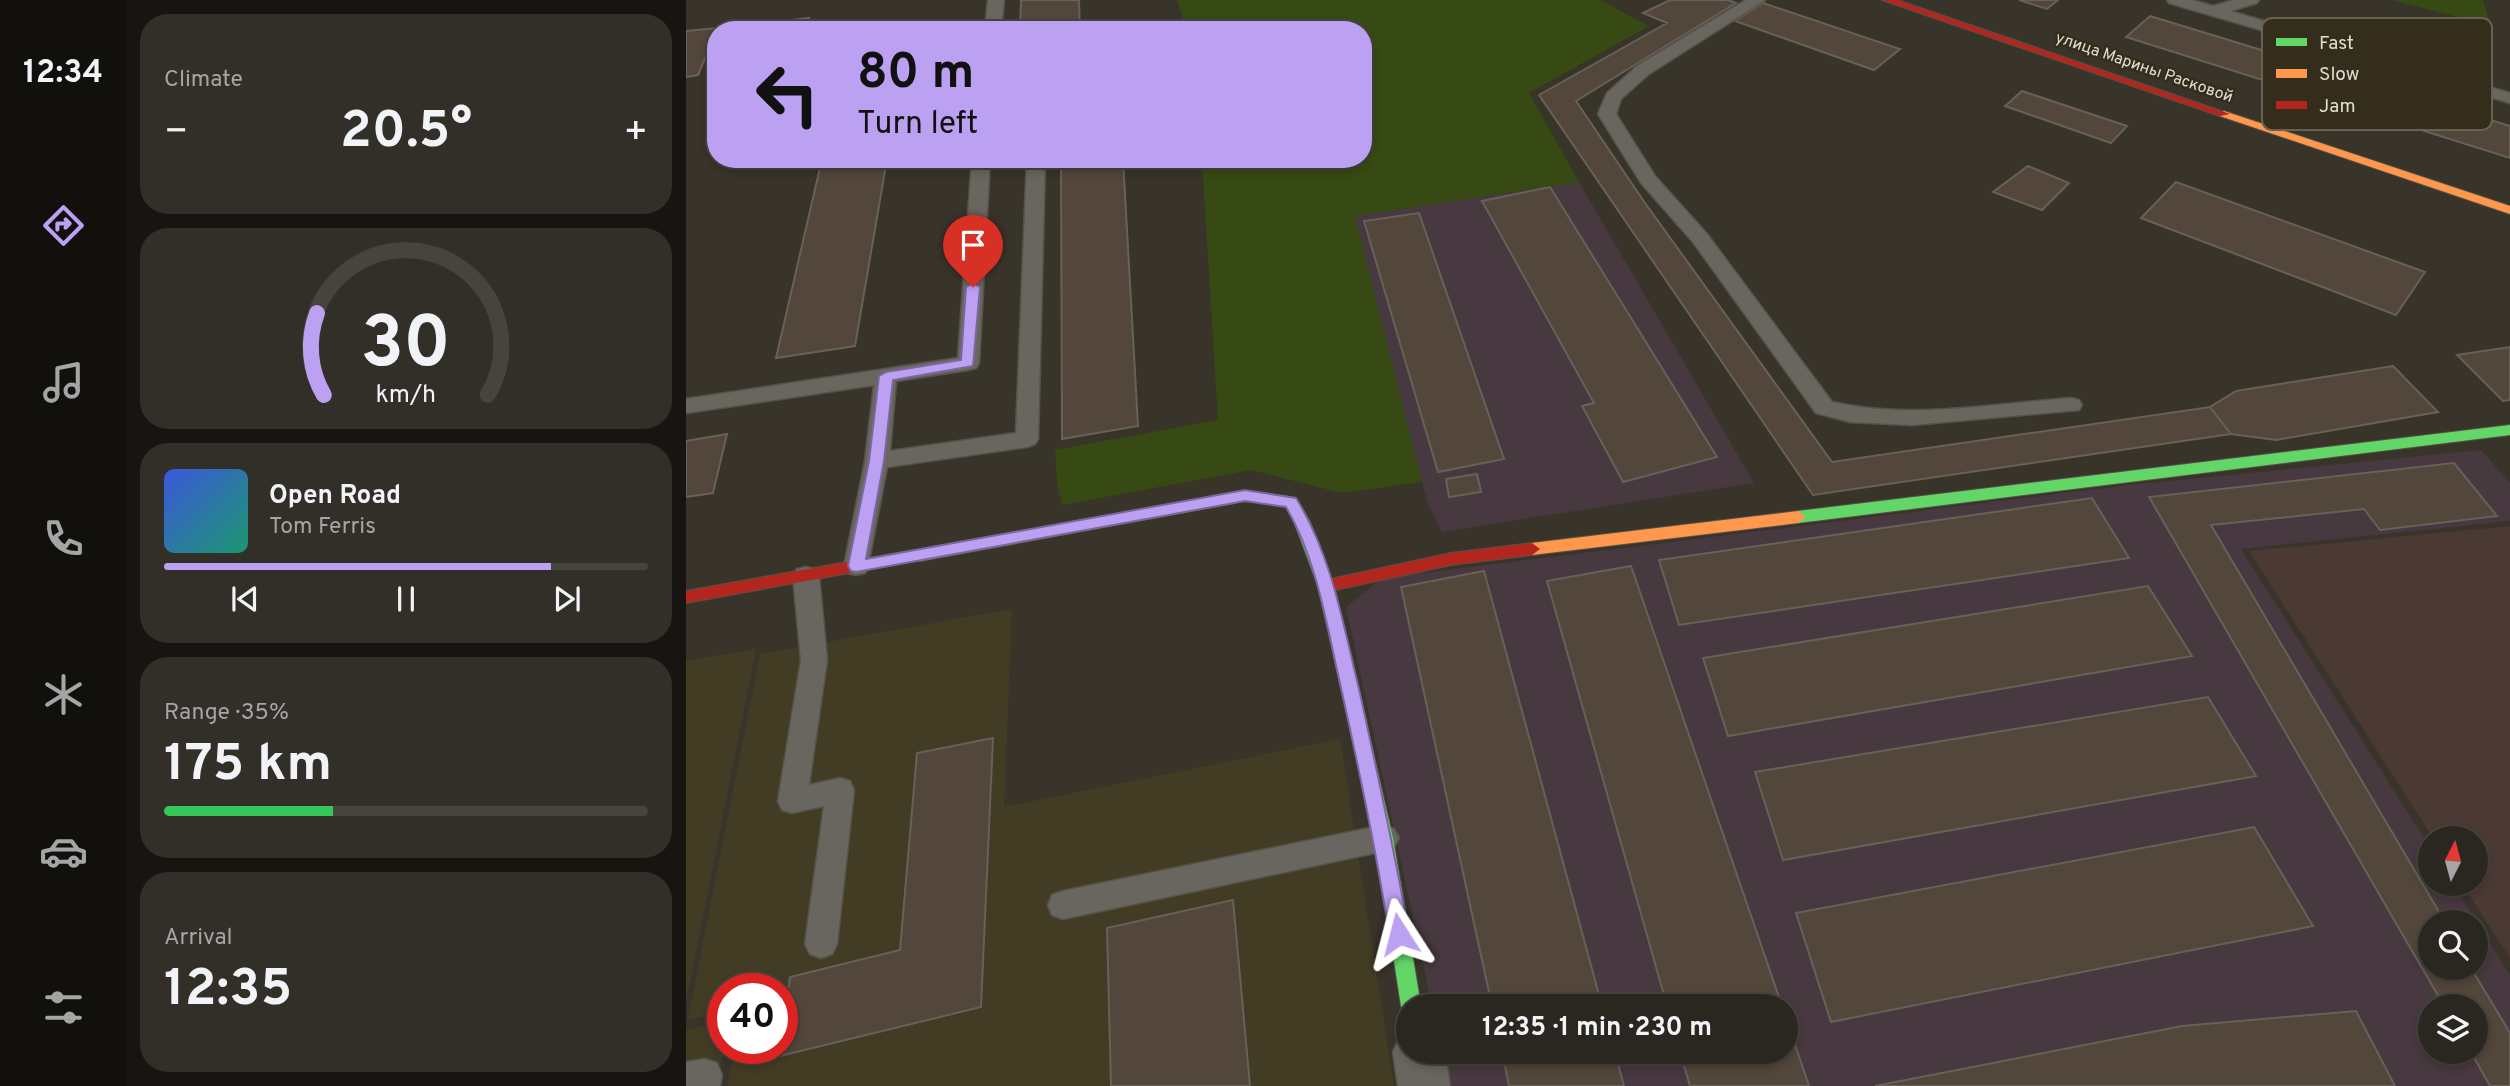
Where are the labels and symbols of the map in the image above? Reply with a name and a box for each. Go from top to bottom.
legend [2262,18,2492,130]
street label: улица Марины Расковой [2052,28,2236,108]
text: Fast [2319,32,2354,56]
text: Slow [2319,63,2359,87]
text: Jam [2319,95,2356,119]
pin [943,215,1003,287]
north arrow [2418,826,2488,896]
position arrow [1362,897,1436,971]
speed limit sign: 40 [707,973,798,1064]

